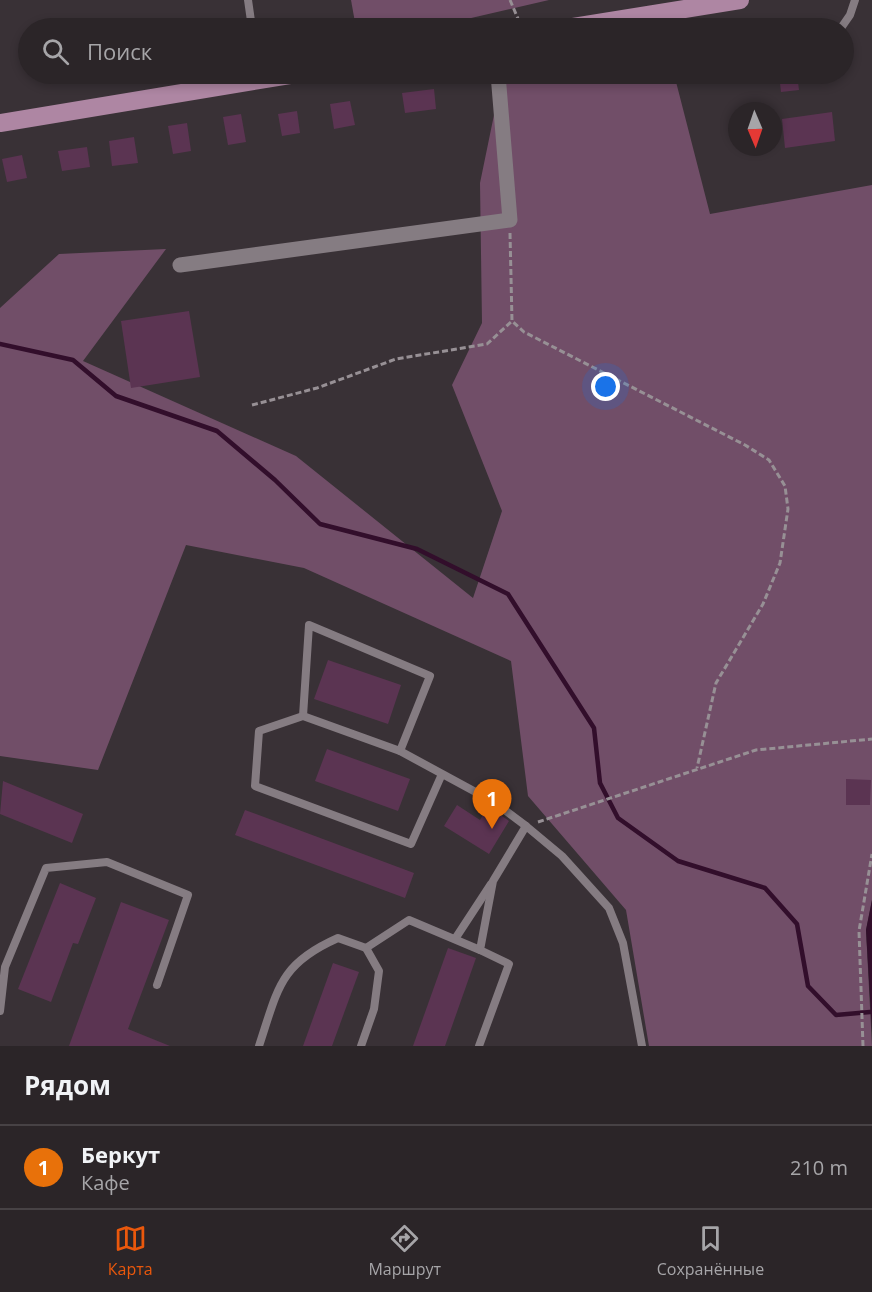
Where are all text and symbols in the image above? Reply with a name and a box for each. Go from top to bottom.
search box [18,18,854,84]
icon: search [39,35,72,68]
text: Поиск [87,36,152,66]
north arrow [728,102,782,156]
your location [591,372,620,401]
pin: 1 [472,780,512,829]
text: Рядом [24,1067,111,1103]
text: Беркут [81,1139,160,1169]
text: 1 [38,1154,49,1181]
text: 210 m [790,1154,848,1181]
text: Кафе [81,1169,130,1196]
tab: Карта [108,1222,153,1280]
tab: Маршрут [368,1222,441,1280]
tab: Сохранённые [657,1222,764,1280]

